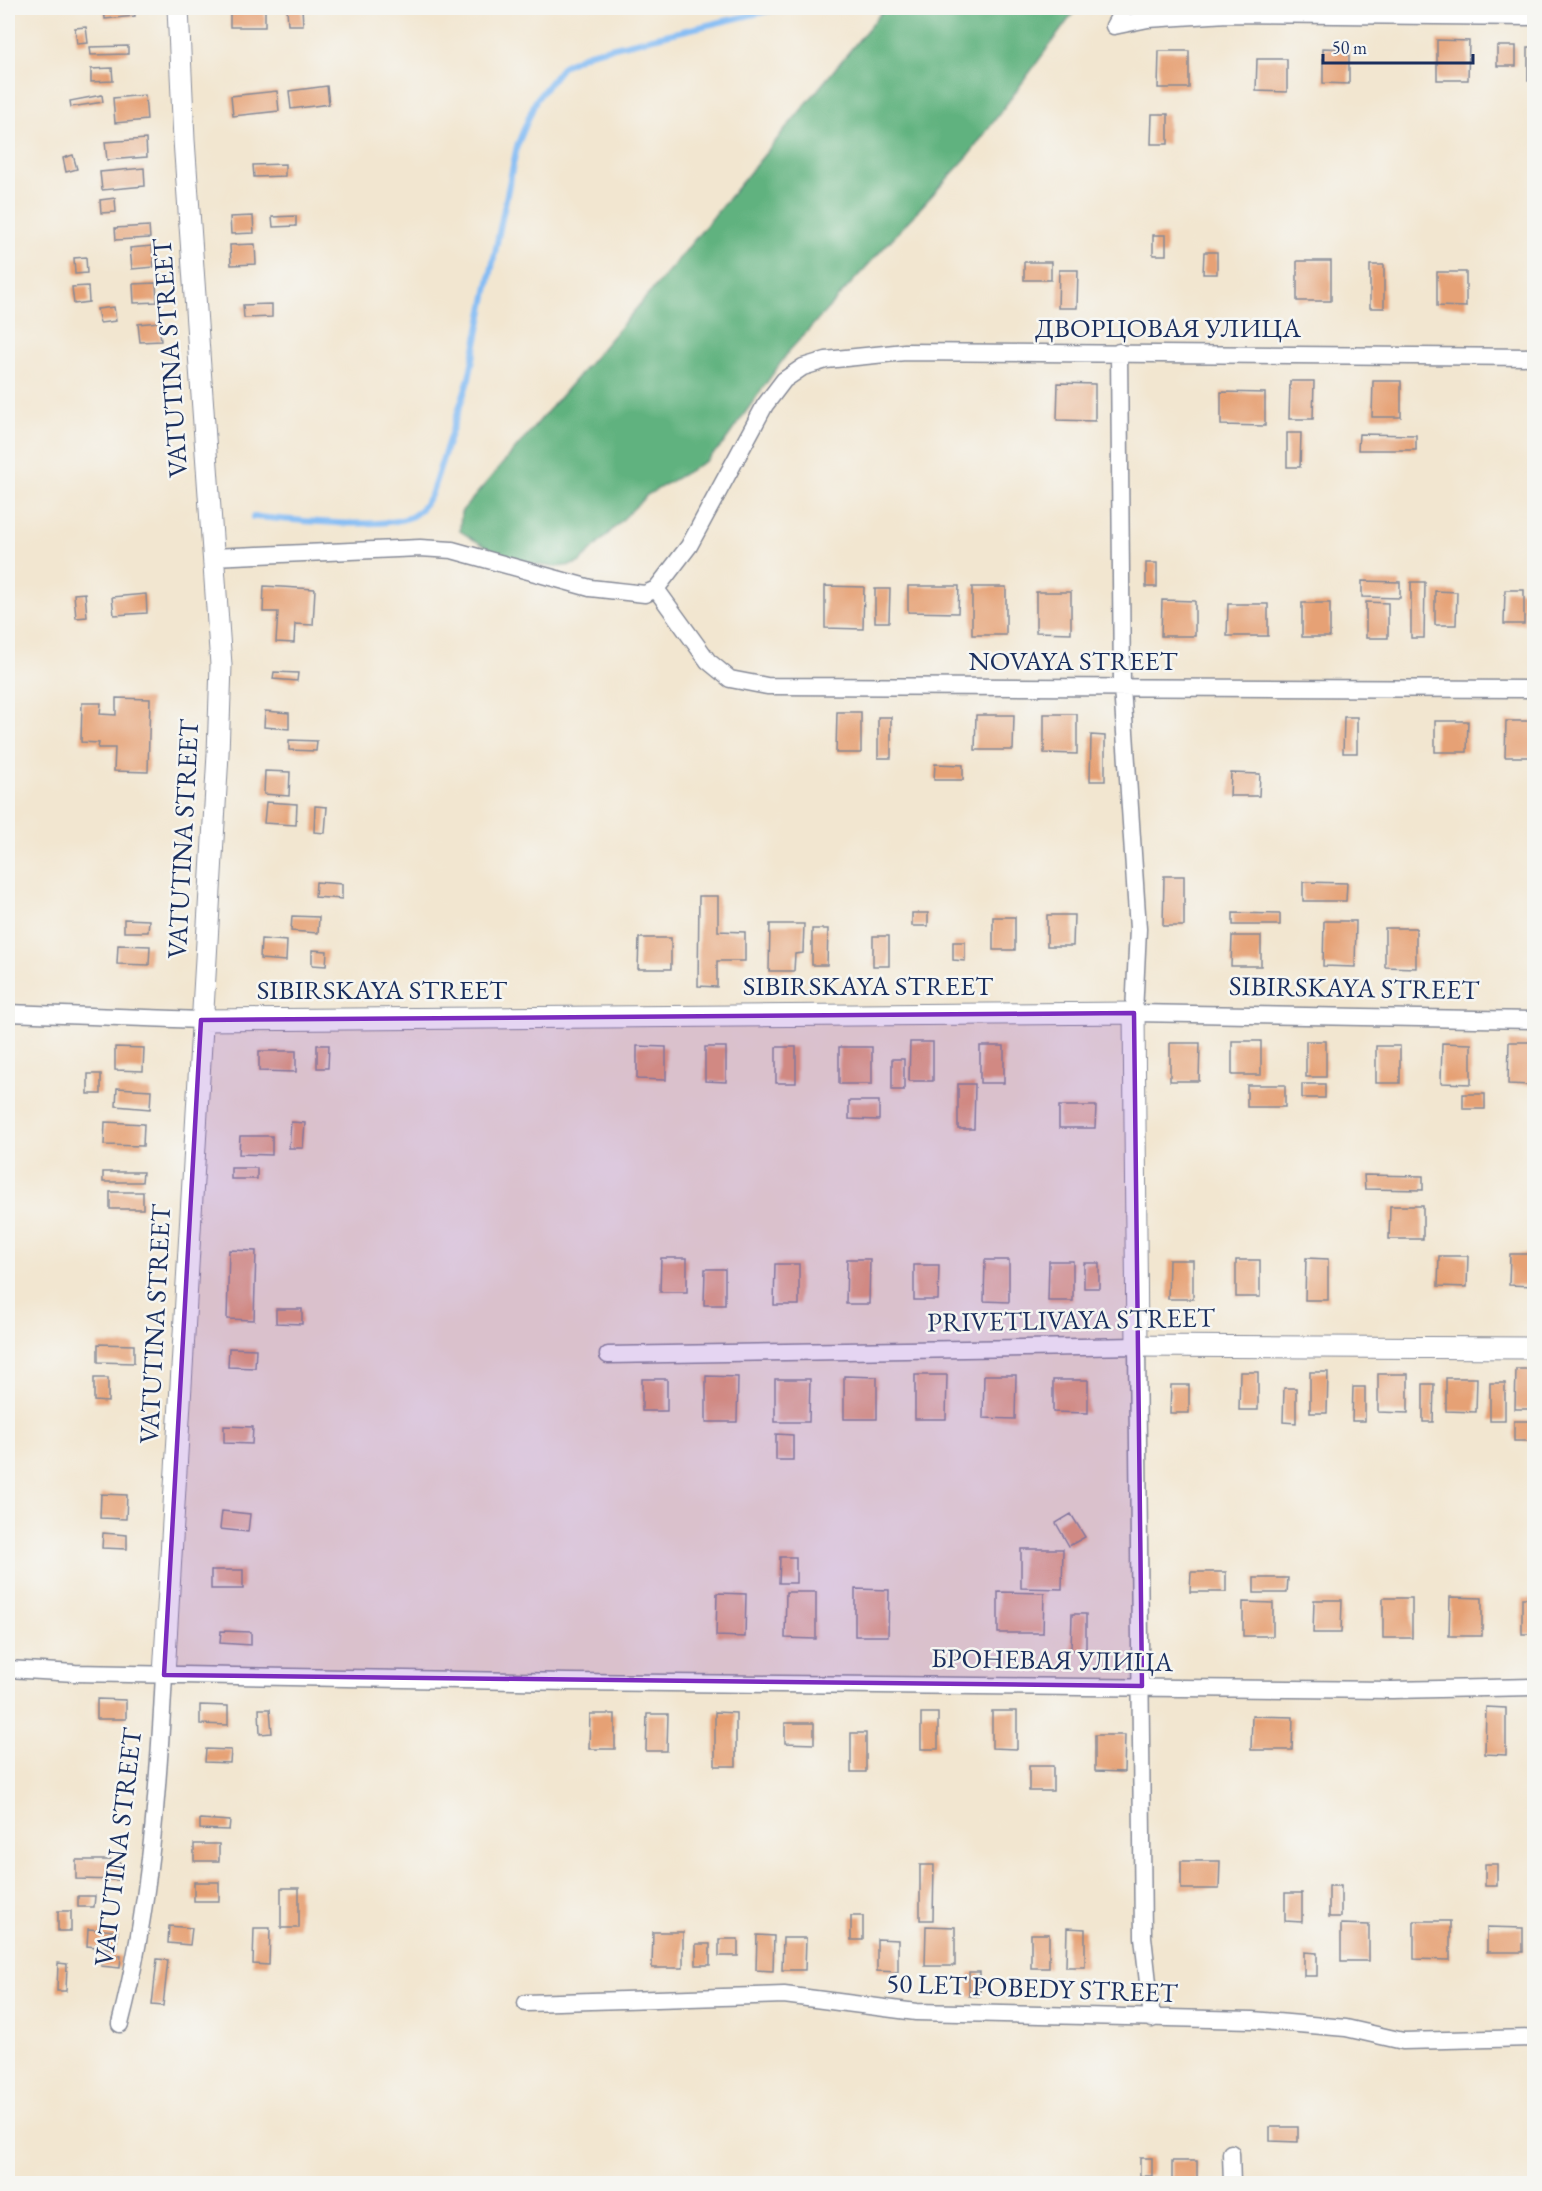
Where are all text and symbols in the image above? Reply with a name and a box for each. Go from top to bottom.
scale bar [1323,27,1473,65]
text: 50 m [1332,36,1367,59]
street label: VATUTINA STREET [144,236,195,479]
street label: ДВОРЦОВАЯ УЛИЦА [1035,310,1301,345]
street label: NOVAYA STREET [968,643,1178,678]
street label: VATUTINA STREET [159,717,206,960]
street label: SIBIRSKAYA STREET [743,968,994,1003]
street label: SIBIRSKAYA STREET [1229,968,1480,1007]
street label: SIBIRSKAYA STREET [257,972,508,1007]
street label: VATUTINA STREET [131,1202,178,1445]
street label: PRIVETLIVAYA STREET [927,1299,1216,1340]
street label: БРОНЕВАЯ УЛИЦА [931,1640,1174,1679]
street label: VATUTINA STREET [86,1725,150,1968]
street label: 50 LET POBEDY STREET [886,1965,1179,2010]

